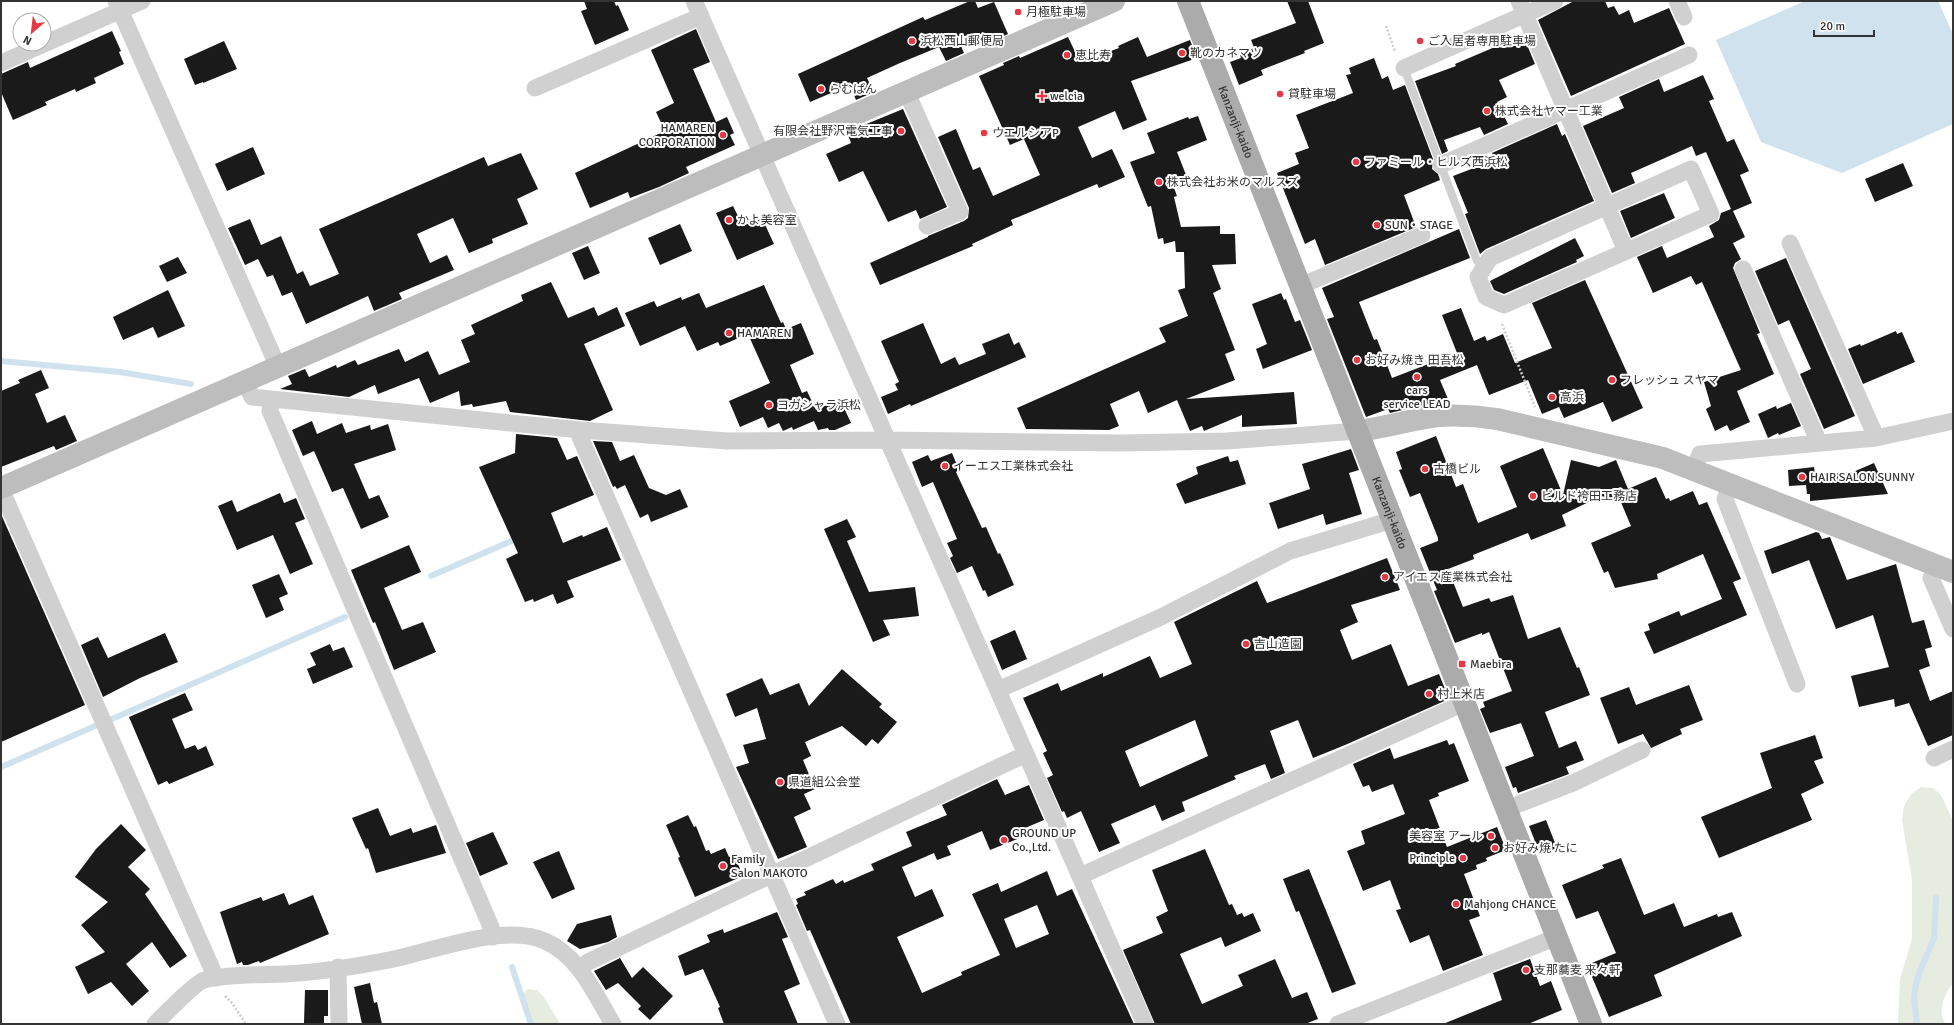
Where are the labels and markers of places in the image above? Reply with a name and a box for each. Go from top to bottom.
place label: 月極駐車場 [1026,5,1086,20]
marker: 月極駐車場 [1013,7,1023,17]
place label: 浜松西山郵便局 [920,34,1004,49]
place label: ご入居者専用駐車場 [1428,34,1536,49]
marker: 浜松西山郵便局 [907,36,917,46]
marker: ご入居者専用駐車場 [1415,36,1425,46]
place label: 靴のカネマツ [1190,46,1262,61]
place label: 恵比寿 [1075,48,1111,63]
marker: 靴のカネマツ [1177,48,1187,58]
marker: 恵比寿 [1062,50,1072,60]
place label: らむぱん [829,82,877,97]
marker: らむぱん [816,84,826,94]
place label: 貸駐車場 [1288,87,1336,102]
place label: welcia [1050,89,1083,104]
marker: 貸駐車場 [1275,89,1285,99]
marker: welcia [1037,91,1047,101]
place label: 株式会社ヤマー工業 [1495,104,1603,119]
marker: 株式会社ヤマー工業 [1482,106,1492,116]
place label: HAMAREN CORPORATION [639,121,715,150]
place label: 有限会社野沢電気工事 [773,124,893,139]
marker: 有限会社野沢電気工事 [896,126,906,136]
place label: ウエルシアP [992,126,1059,141]
marker: ウエルシアP [979,128,989,138]
marker: HAMAREN CORPORATION [718,130,728,140]
place label: ファミール・ヒルズ西浜松 [1364,155,1508,170]
marker: ファミール・ヒルズ西浜松 [1351,157,1361,167]
place label: 株式会社お米のマルスズ [1167,175,1299,190]
marker: 株式会社お米のマルスズ [1154,177,1164,187]
place label: かよ美容室 [737,213,796,228]
marker: かよ美容室 [724,215,734,225]
place label: SUN・STAGE [1385,218,1453,233]
marker: SUN・STAGE [1372,220,1382,230]
place label: HAMAREN [737,326,792,341]
marker: HAMAREN [724,328,734,338]
place label: お好み焼き 田吾松 [1365,353,1464,368]
marker: お好み焼き 田吾松 [1352,355,1362,365]
marker: cars service LEAD [1412,372,1422,382]
place label: フレッシュ スヤマ [1620,373,1719,388]
marker: フレッシュ スヤマ [1607,375,1617,385]
place label: cars service LEAD [1384,383,1451,412]
place label: 高浜 [1560,390,1584,405]
marker: 高浜 [1547,392,1557,402]
place label: ヨガシャラ浜松 [777,398,861,413]
marker: ヨガシャラ浜松 [764,400,774,410]
place label: イーエス工業株式会社 [953,459,1073,474]
marker: イーエス工業株式会社 [940,461,950,471]
place label: 古橋ビル [1433,462,1481,477]
marker: 古橋ビル [1420,464,1430,474]
place label: HAIR SALON SUNNY [1810,470,1914,485]
marker: HAIR SALON SUNNY [1797,472,1807,482]
place label: ビルド袴田工務店 [1541,489,1637,504]
marker: ビルド袴田工務店 [1528,491,1538,501]
place label: アイエス産業株式会社 [1393,570,1512,585]
marker: アイエス産業株式会社 [1380,572,1390,582]
place label: 吉山造園 [1254,637,1302,652]
marker: 吉山造園 [1241,639,1251,649]
place label: Maebira [1470,657,1512,672]
marker: Maebira [1457,659,1467,669]
place label: 村上米店 [1437,687,1485,702]
marker: 村上米店 [1424,689,1434,699]
place label: 県道組公会堂 [788,775,860,790]
marker: 県道組公会堂 [775,777,785,787]
place label: GROUND UP Co.,Ltd. [1012,826,1076,855]
place label: 美容室 アール [1409,829,1483,844]
marker: 美容室 アール [1486,831,1496,841]
marker: GROUND UP Co.,Ltd. [999,835,1009,845]
place label: お好み焼 たに [1503,841,1578,856]
marker: お好み焼 たに [1490,843,1500,853]
place label: Principle [1409,851,1455,866]
place label: Family Salon MAKOTO [731,852,808,881]
marker: Principle [1458,853,1468,863]
marker: Family Salon MAKOTO [718,861,728,871]
place label: Mahjong CHANCE [1464,897,1556,912]
marker: Mahjong CHANCE [1451,899,1461,909]
place label: 支那蕎麦 来々軒 [1534,963,1621,978]
marker: 支那蕎麦 来々軒 [1521,965,1531,975]

